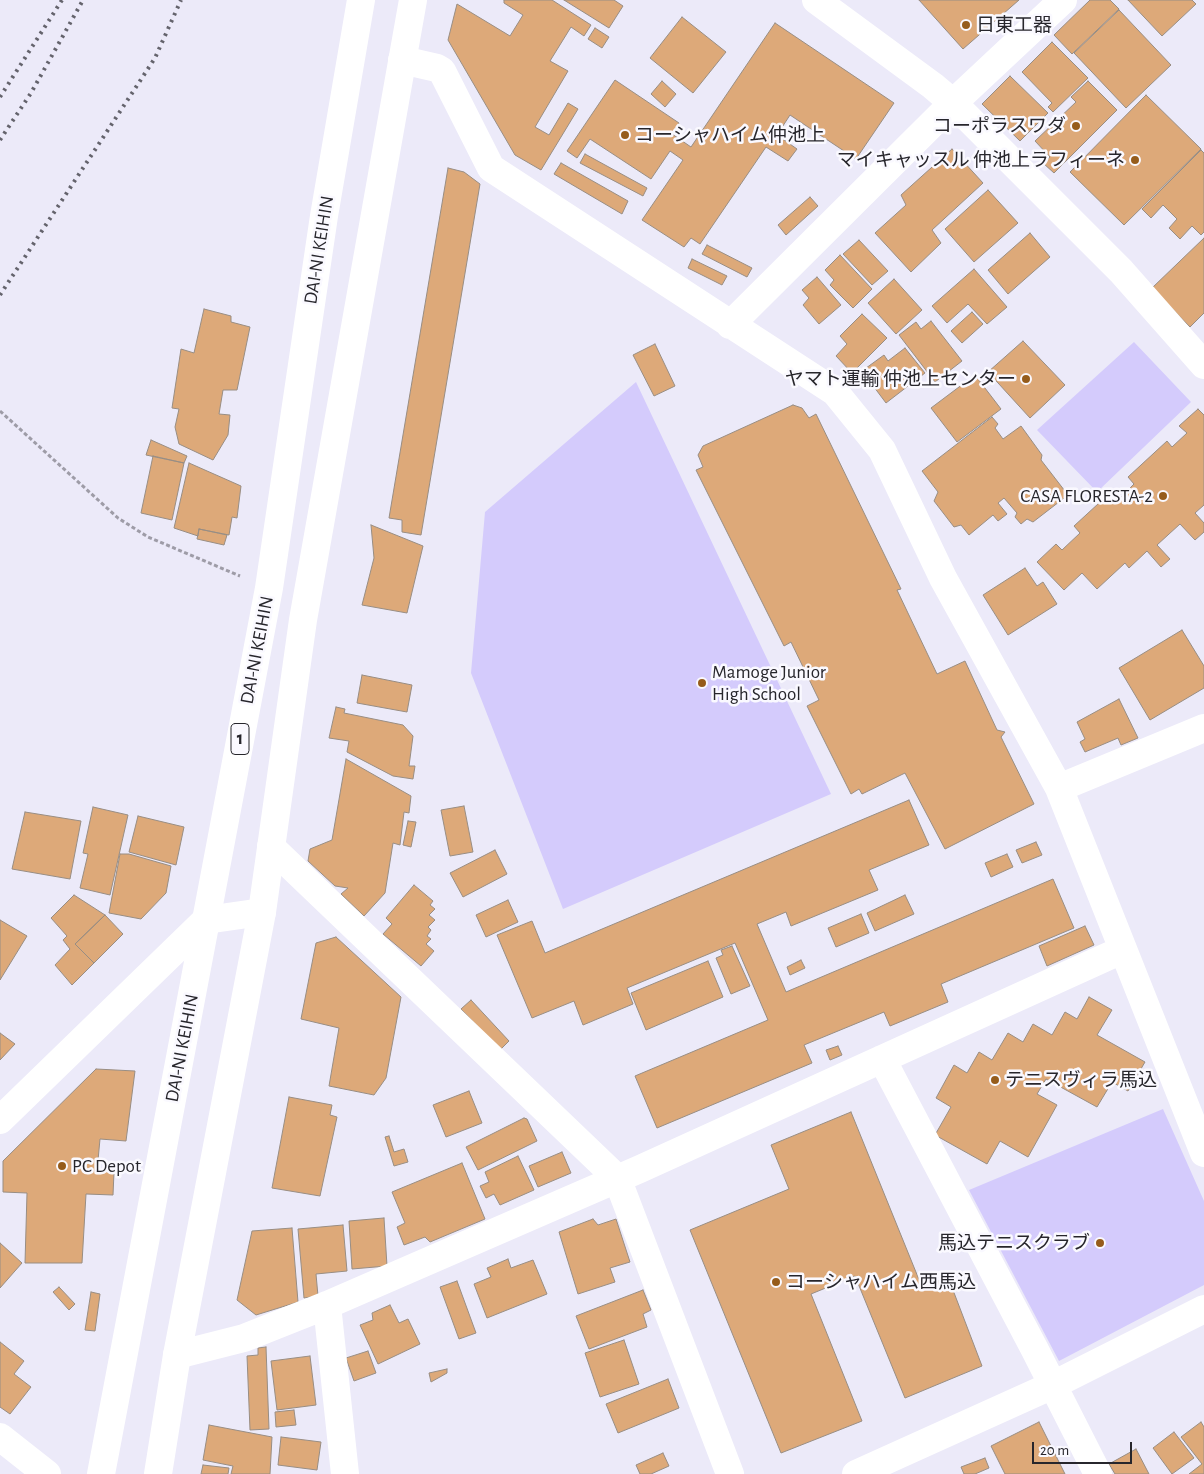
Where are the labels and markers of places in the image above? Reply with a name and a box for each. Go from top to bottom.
place label: 日東工器 [976,14,1052,36]
marker: 日東工器 [960,19,972,31]
place label: コーポラスワダ [933,115,1066,137]
marker: コーポラスワダ [1070,120,1082,132]
place label: コーシャハイム仲池上 [635,124,825,146]
marker: コーシャハイム仲池上 [619,129,631,141]
place label: マイキャッスル 仲池上ラフィーネ [837,149,1125,171]
marker: マイキャッスル 仲池上ラフィーネ [1129,154,1141,166]
place label: ヤマト運輸 仲池上センター [785,368,1016,390]
marker: ヤマト運輸 仲池上センター [1020,373,1032,385]
place label: CASA FLORESTA-2 [1020,485,1153,507]
marker: CASA FLORESTA-2 [1157,490,1169,502]
place label: Mamoge Junior High School [712,661,826,705]
marker: Mamoge Junior High School [696,677,708,689]
place label: テニスヴィラ馬込 [1005,1069,1157,1091]
marker: テニスヴィラ馬込 [989,1074,1001,1086]
place label: PC Depot [72,1155,141,1177]
marker: PC Depot [56,1160,68,1172]
place label: 馬込テニスクラブ [938,1232,1090,1254]
marker: 馬込テニスクラブ [1094,1237,1106,1249]
place label: コーシャハイム西馬込 [786,1271,976,1293]
marker: コーシャハイム西馬込 [770,1276,782,1288]

